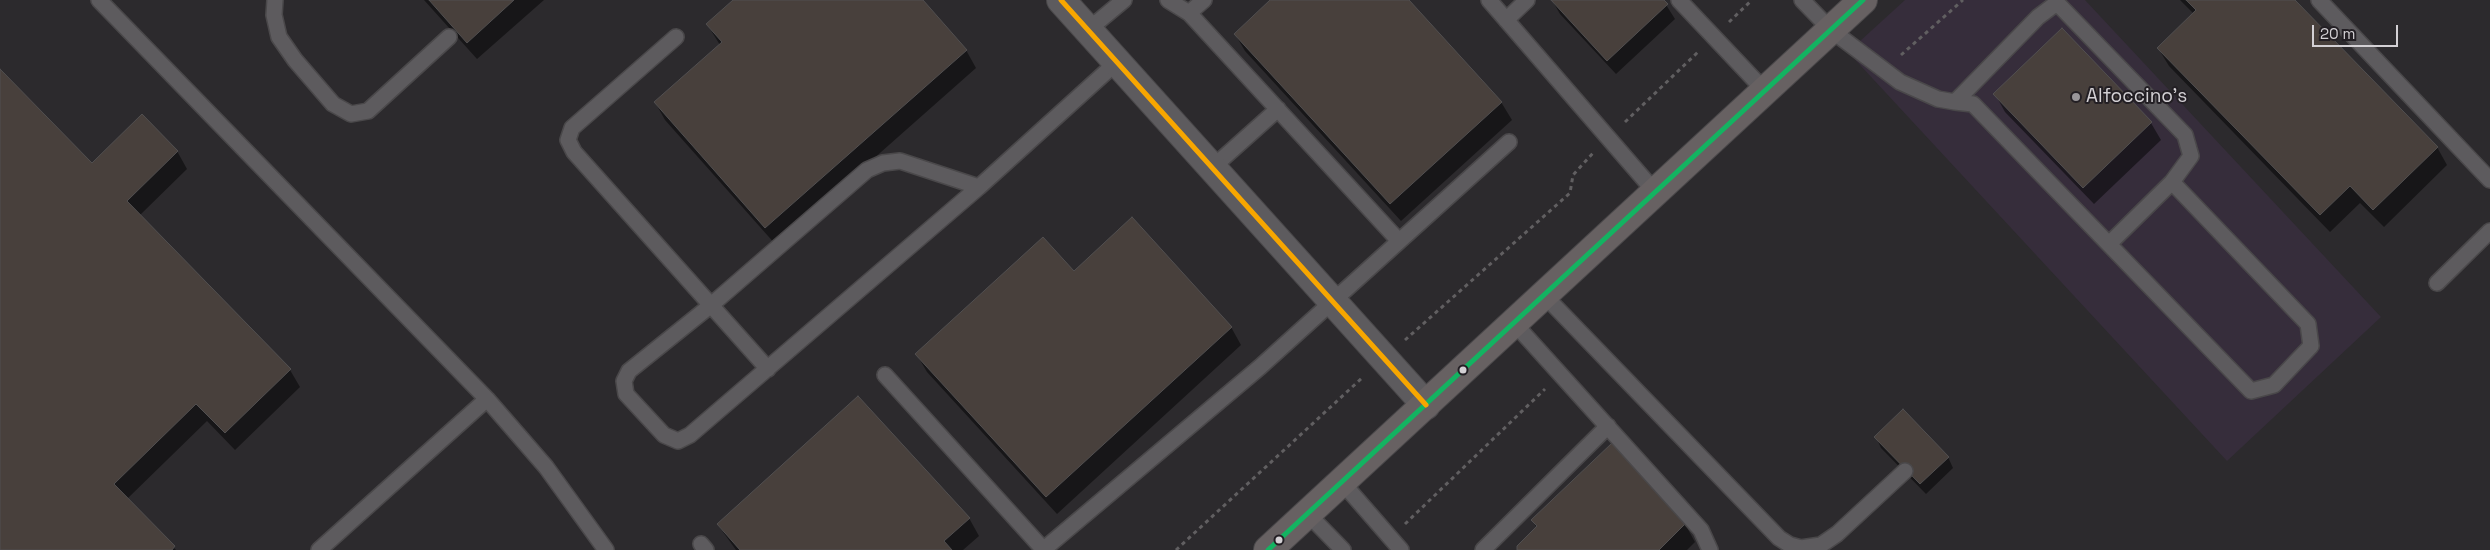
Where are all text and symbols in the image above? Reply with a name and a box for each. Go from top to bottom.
scale bar [2315,15,2401,47]
text: 20 m [2320,24,2355,43]
place label: Alfoccino's [2086,86,2187,108]
marker: Alfoccino's [2070,91,2082,103]
unlabelled marker [1458,365,1468,375]
unlabelled marker [1274,535,1284,545]

